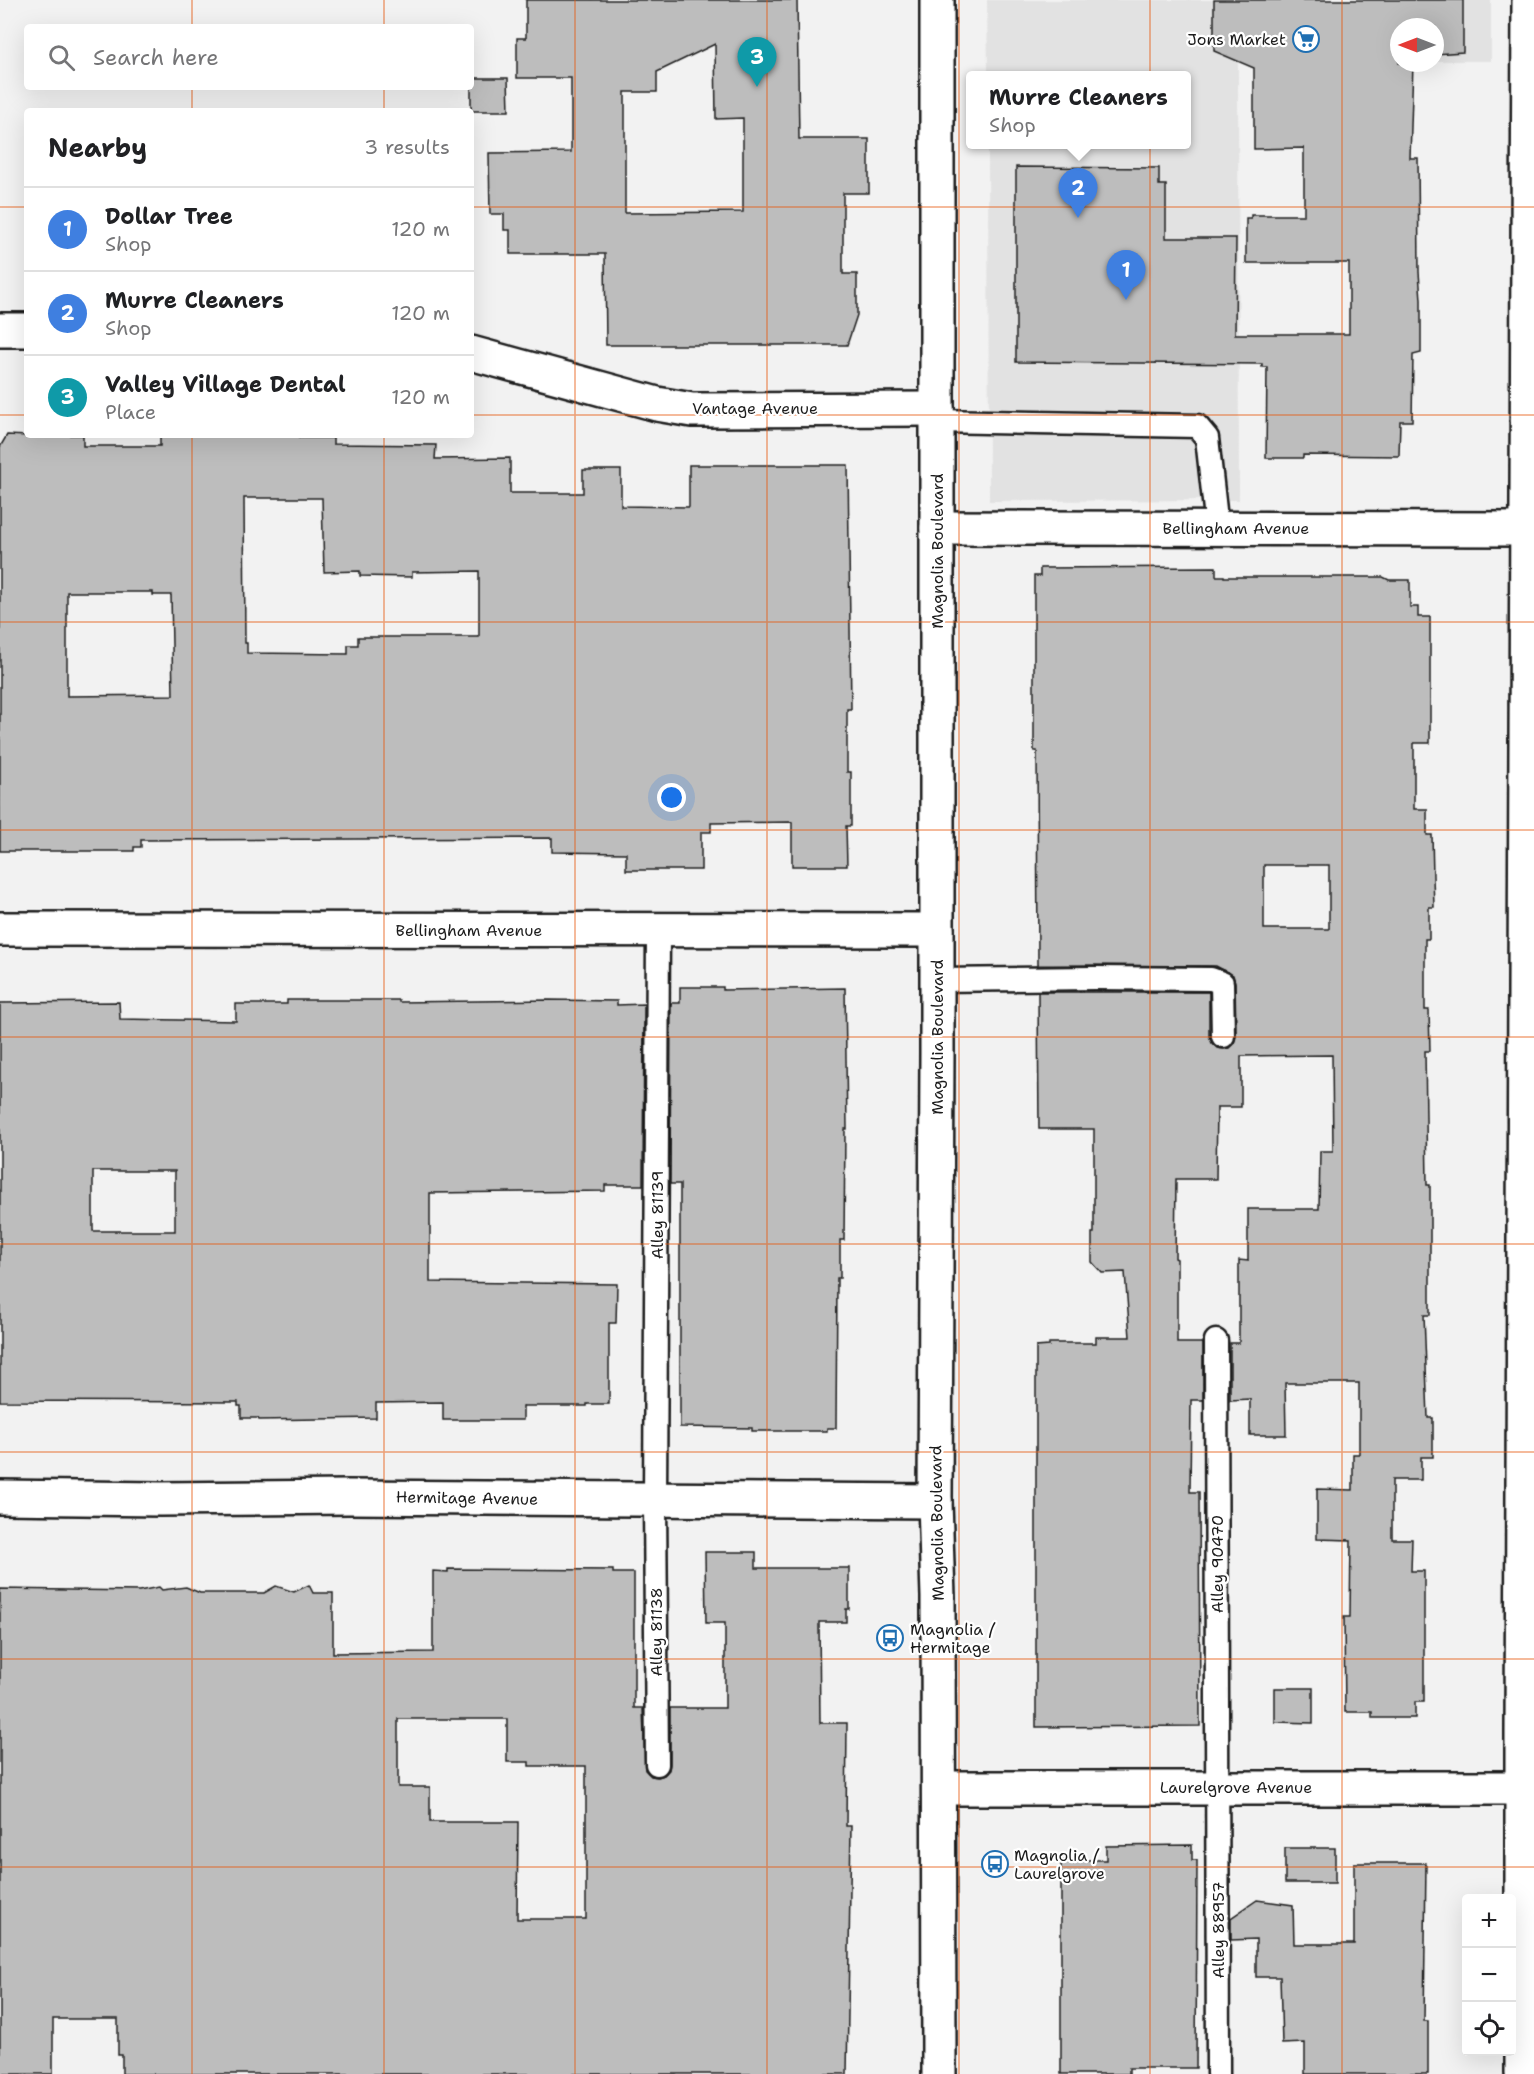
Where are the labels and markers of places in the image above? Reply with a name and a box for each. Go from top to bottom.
supermarket icon: Jons Market [1291,24,1321,54]
place label: Jons Market [1187,29,1286,50]
pin: 3 [738,38,777,87]
pin: 2 [1058,168,1098,218]
pin: 1 [1106,250,1146,300]
place label: Magnolia / Hermitage [910,1619,996,1658]
bus stop icon: Magnolia / Hermitage [875,1623,905,1653]
place label: Magnolia / Laurelgrove [1014,1845,1105,1884]
bus stop icon: Magnolia / Laurelgrove [980,1849,1010,1879]

